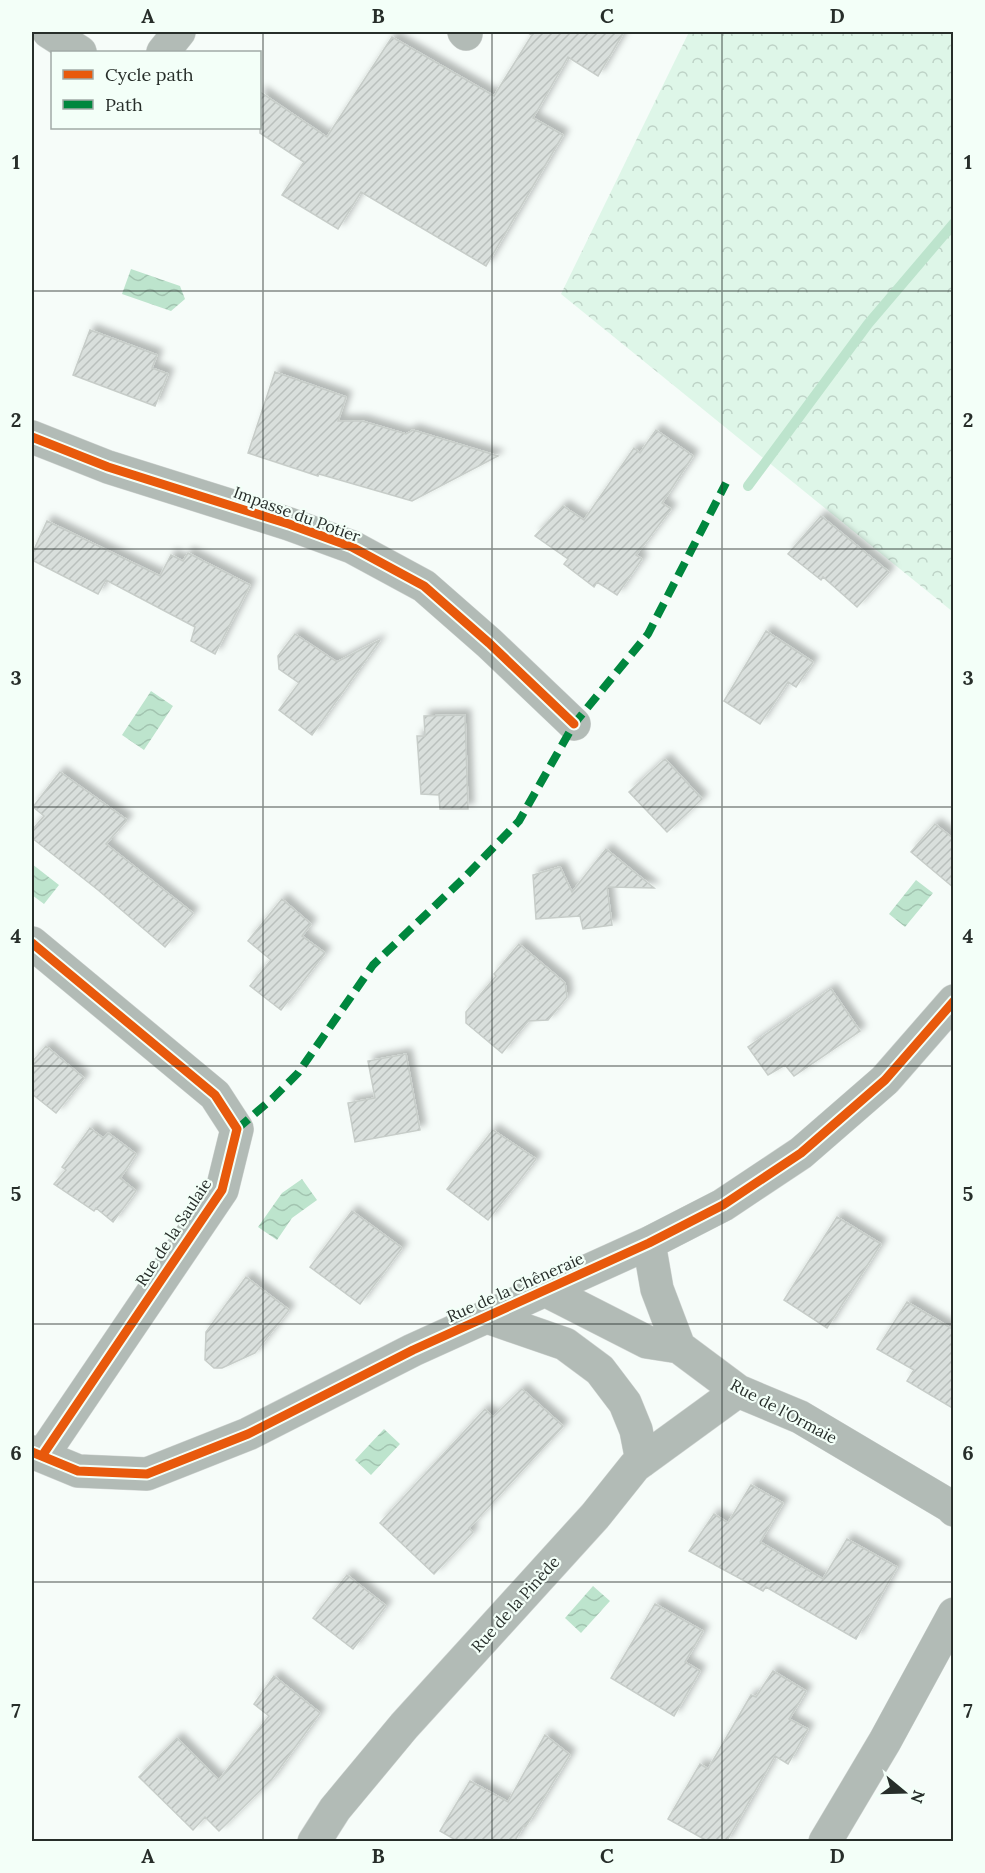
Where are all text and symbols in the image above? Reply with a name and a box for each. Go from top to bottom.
text: A [141,3,155,28]
text: B [371,3,385,28]
text: C [600,3,614,28]
text: D [829,3,845,28]
legend [51,51,261,129]
text: Cycle path [105,63,194,86]
text: Path [105,93,143,116]
text: 1 [12,149,20,174]
text: 1 [964,149,972,174]
text: 2 [11,407,21,432]
text: 2 [963,407,973,432]
street label: Impasse du Potier [231,482,363,546]
text: 3 [10,665,22,690]
text: 3 [962,665,974,690]
text: 4 [11,923,22,948]
text: 4 [963,923,974,948]
street label: Rue de la Saulaie [131,1174,215,1290]
text: 5 [11,1181,22,1206]
text: 5 [963,1181,974,1206]
street label: Rue de la Chêneraie [443,1248,587,1326]
street label: Rue de l'Ormaie [727,1374,841,1448]
text: 6 [10,1440,22,1465]
text: 6 [962,1440,974,1465]
street label: Rue de la Pinède [467,1552,564,1656]
text: 7 [11,1698,21,1723]
text: 7 [963,1698,973,1723]
north arrow [874,1762,934,1822]
text: N [907,1788,930,1806]
text: A [141,1843,155,1868]
text: B [371,1843,385,1868]
text: C [600,1843,614,1868]
text: D [829,1843,845,1868]

